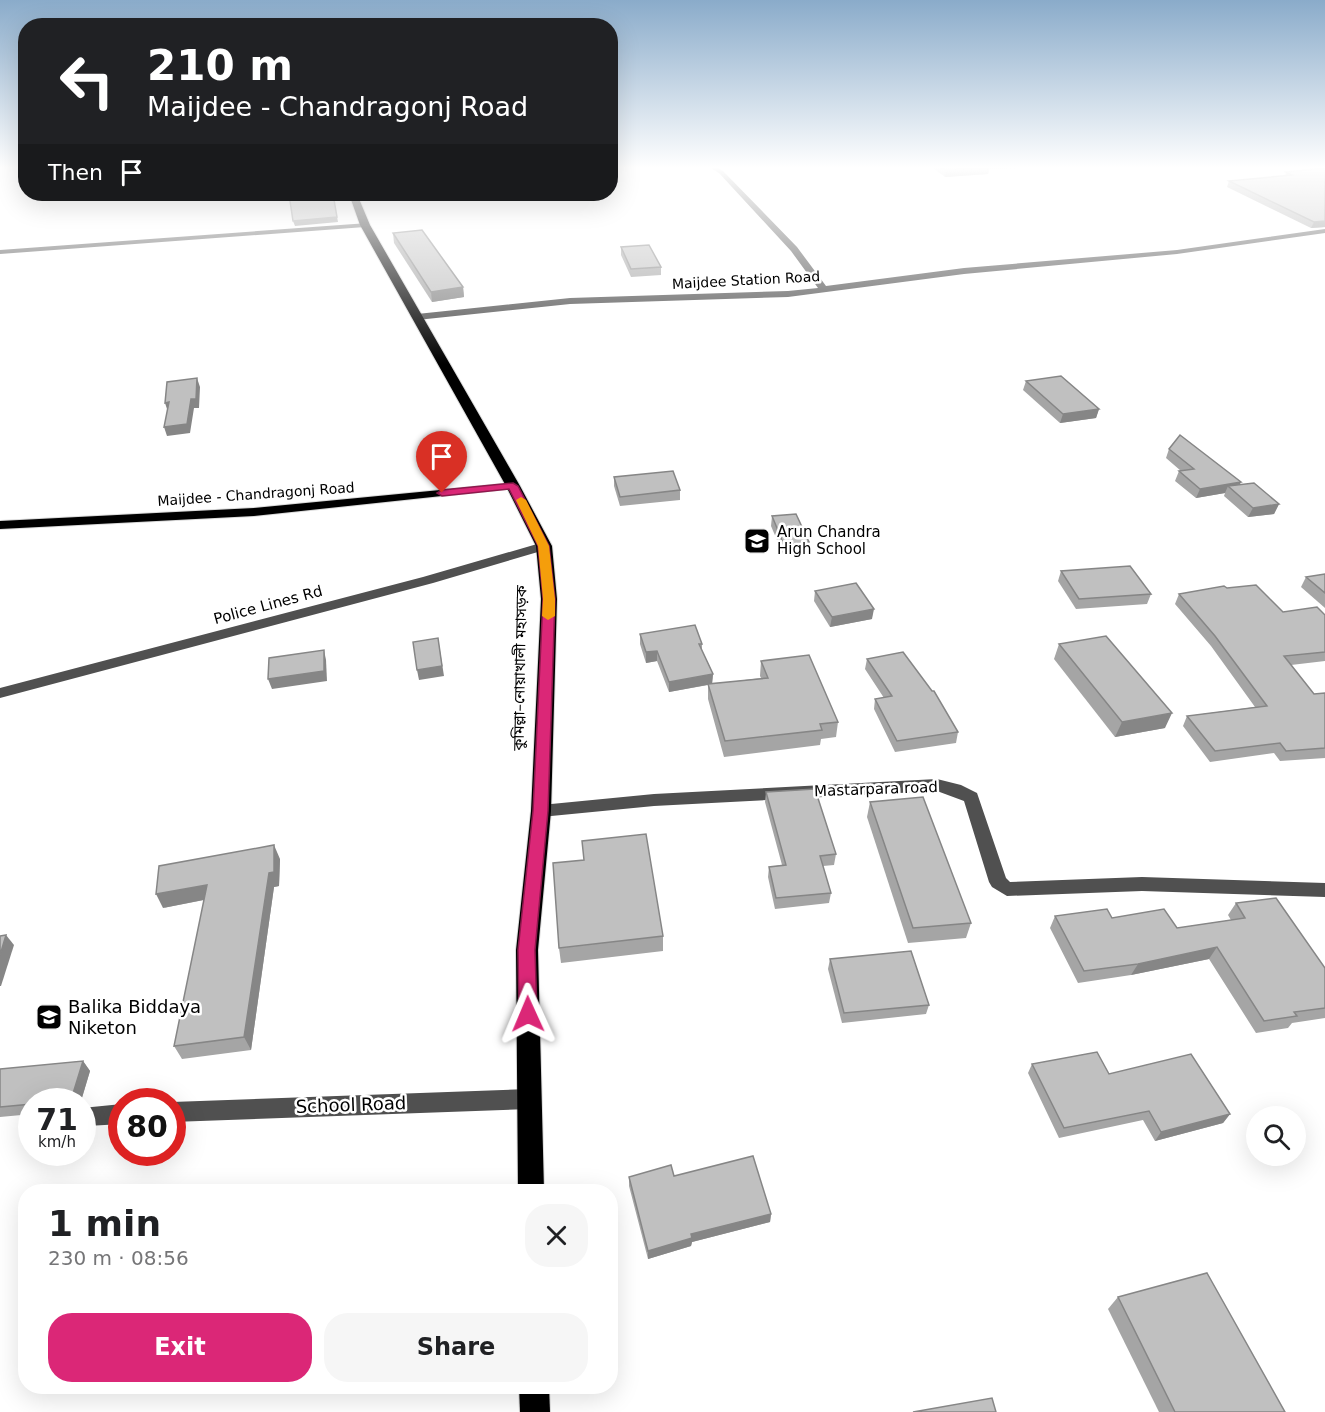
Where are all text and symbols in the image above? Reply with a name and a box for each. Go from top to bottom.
text: 210 m [147,41,293,90]
icon: left [48,42,126,120]
text: Maijdee - Chandragonj Road [147,91,528,122]
icon: arrive [115,156,148,189]
text: Then [48,160,103,185]
street label: Maijdee Station Road [672,268,820,292]
pin [416,431,467,493]
icon: arrive [425,440,458,473]
street label: Maijdee - Chandragonj Road [157,479,355,509]
place label: Arun Chandra High School [777,523,881,558]
school or university icon: Arun Chandra High School [742,526,772,556]
street label: Police Lines Rd [212,582,324,628]
street label: কুমিল্লা–নোয়াখালী মহাসড়ক [510,584,530,752]
street label: Mastarpara road [814,778,938,800]
position arrow [496,982,560,1046]
place label: Balika Biddaya Niketon [68,996,201,1038]
school or university icon: Balika Biddaya Niketon [34,1002,64,1032]
speed limit sign: 80 [108,1088,186,1166]
street label: School Road [295,1092,407,1117]
text: 71 [36,1102,78,1137]
map controls [1246,1106,1306,1166]
button: search [1246,1106,1306,1166]
text: km/h [38,1133,76,1151]
text: 1 min [48,1203,161,1244]
button: close [525,1204,588,1267]
text: 230 m · 08:56 [48,1246,189,1270]
button: Exit [48,1313,312,1382]
button: Share [324,1313,588,1382]

